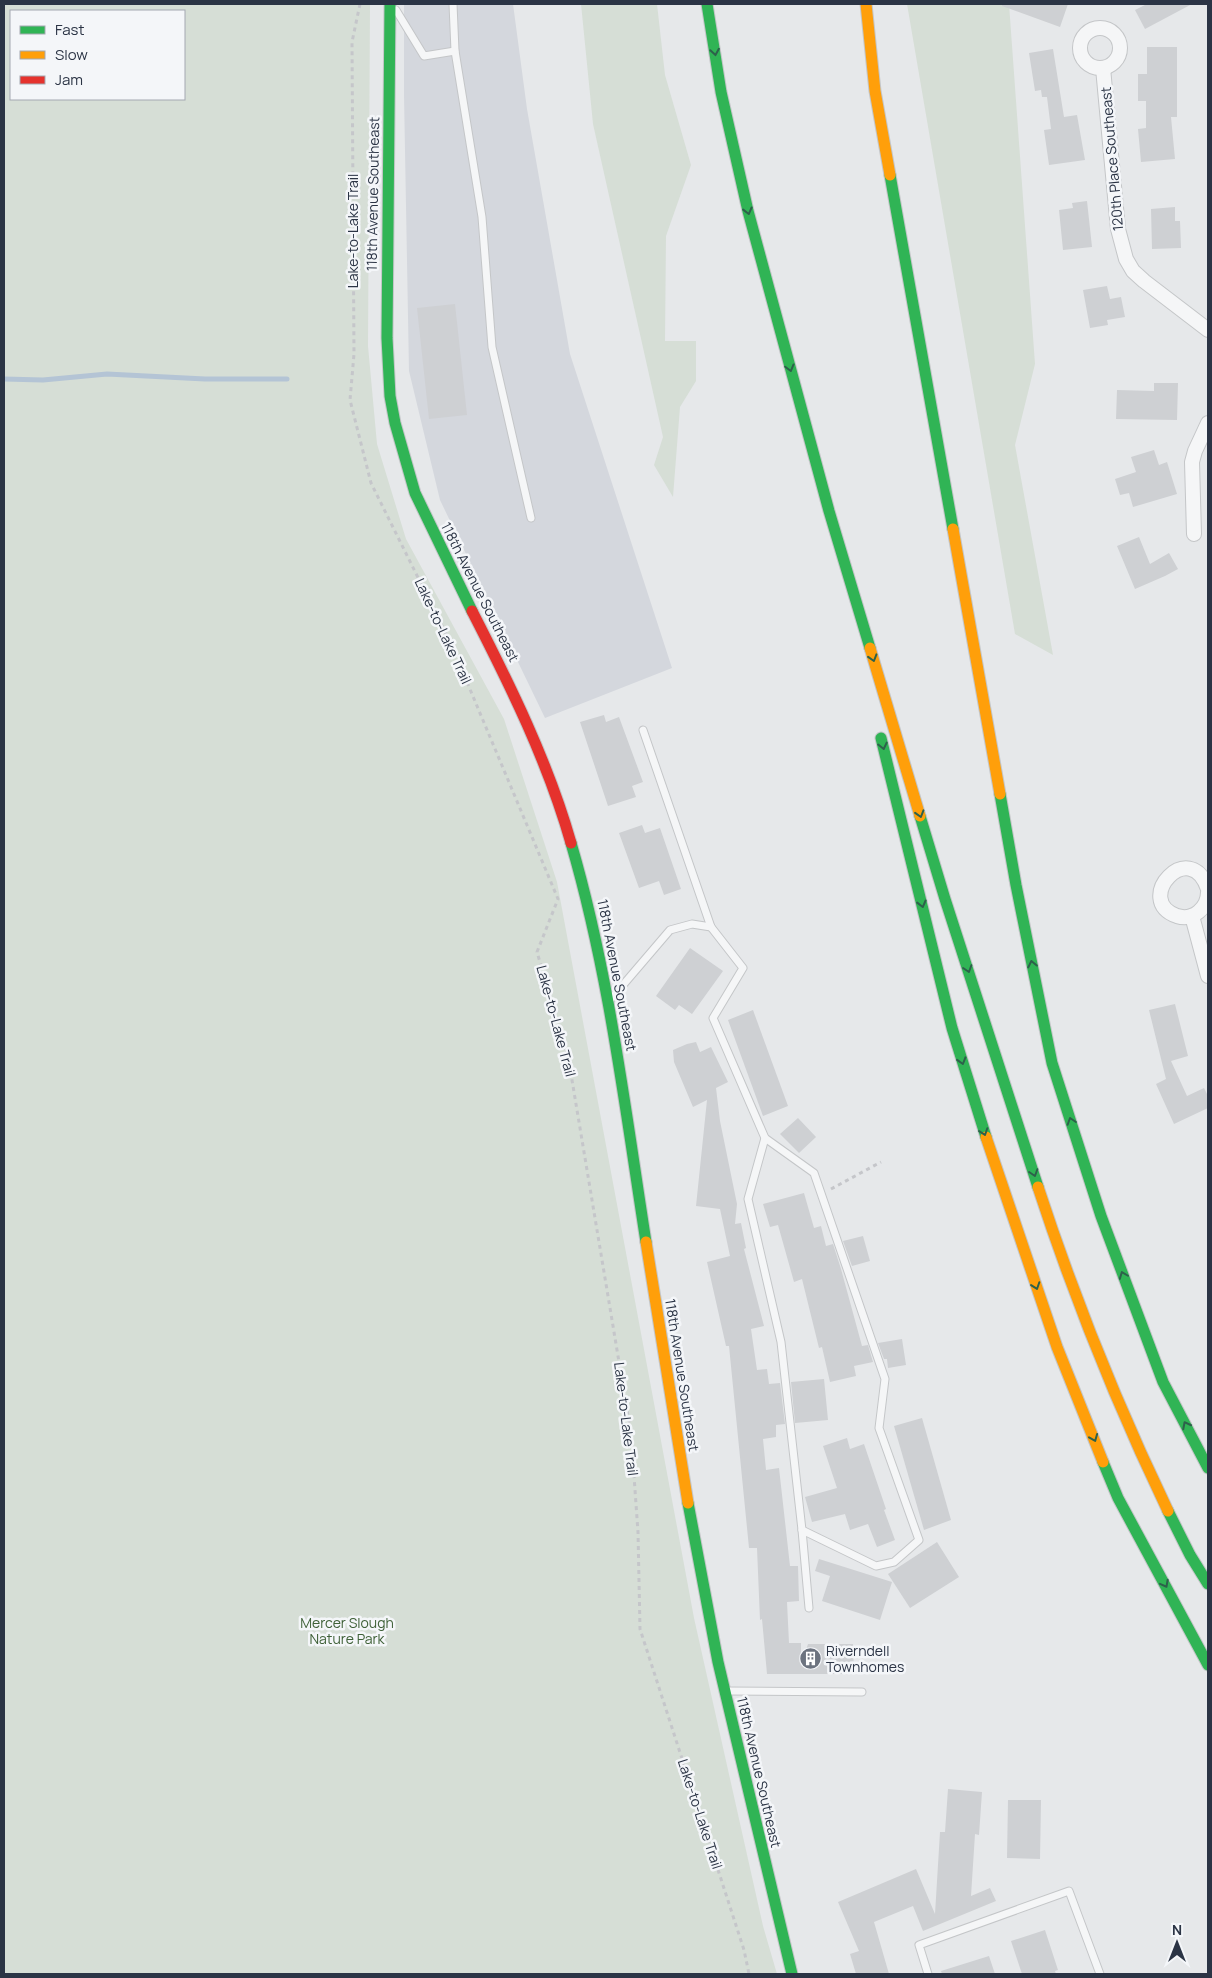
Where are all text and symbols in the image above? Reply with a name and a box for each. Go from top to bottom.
legend [10,10,185,100]
text: Fast [55,19,84,40]
text: Slow [55,44,88,65]
one-way arrow [709,48,719,56]
text: Jam [55,69,83,90]
street label: 120th Place Southeast [1096,86,1127,232]
street label: 118th Avenue Southeast [362,116,383,271]
street label: Lake-to-Lake Trail [343,174,362,288]
one-way arrow [742,206,753,215]
one-way arrow [785,363,795,371]
street label: 118th Avenue Southeast [437,519,524,665]
street label: Lake-to-Lake Trail [411,575,476,687]
one-way arrow [868,653,878,662]
one-way arrow [877,742,888,751]
one-way arrow [914,809,924,817]
street label: 118th Avenue Southeast [593,897,642,1053]
one-way arrow [916,899,926,907]
one-way arrow [1027,959,1038,968]
street label: Lake-to-Lake Trail [532,963,581,1079]
one-way arrow [962,964,972,973]
one-way arrow [957,1056,967,1065]
one-way arrow [1067,1118,1077,1126]
one-way arrow [979,1128,989,1136]
one-way arrow [1028,1169,1038,1177]
one-way arrow [1119,1271,1129,1280]
one-way arrow [1030,1282,1040,1290]
street label: 118th Avenue Southeast [661,1297,704,1453]
street label: Lake-to-Lake Trail [610,1361,643,1477]
one-way arrow [1182,1421,1192,1430]
one-way arrow [1087,1433,1098,1442]
one-way arrow [1158,1579,1168,1588]
park label: Mercer Slough Nature Park [300,1613,394,1648]
place label: Riverndell Townhomes [826,1641,904,1676]
building icon: Riverndell Townhomes [798,1647,822,1671]
street label: 118th Avenue Southeast [733,1695,786,1850]
street label: Lake-to-Lake Trail [674,1756,727,1871]
north arrow [1152,1918,1202,1968]
text: N [1172,1920,1182,1939]

